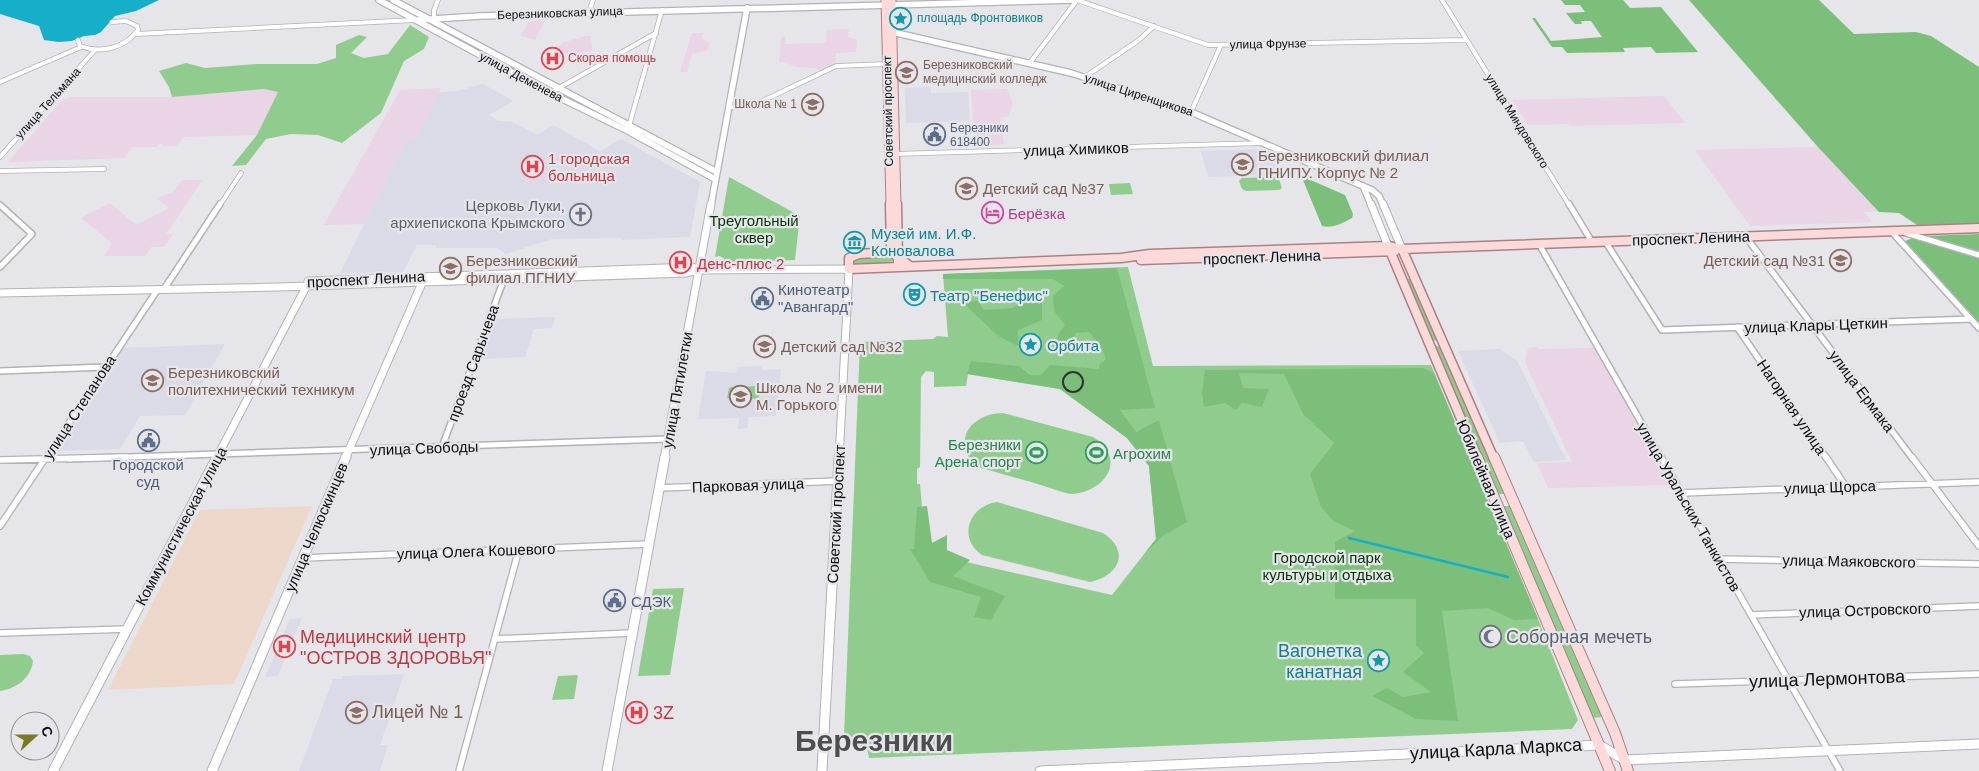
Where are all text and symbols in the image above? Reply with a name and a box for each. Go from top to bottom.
street label: Березниковская улица [497,4,623,22]
place icon: площадь Фронтовиков [889,6,913,30]
place label: площадь Фронтовиков [917,11,1043,25]
street label: улица Фрунзе [1230,36,1307,52]
hospital icon: Скорая помощь [540,46,564,70]
street label: улица Деменева [477,49,565,105]
place label: Скорая помощь [568,51,656,65]
street label: Советский проспект [880,55,896,167]
place label: Березниковский медицинский колледж [923,58,1047,86]
school or university icon: Березниковский медицинский колледж [895,60,919,84]
street label: улица Тельмана [12,64,84,141]
street label: улица Циренщикова [1083,71,1195,119]
street label: улица Миндовского [1482,71,1552,171]
school or university icon: Школа № 1 [801,92,825,116]
place label: Школа № 1 [734,97,797,111]
place label: Березники 618400 [950,121,1008,149]
public building icon: Березники 618400 [922,123,946,147]
street label: улица Химиков [1023,139,1129,159]
place label: Березниковский филиал ПНИПУ. Корпус № 2 [1258,147,1429,181]
place label: 1 городская больница [548,150,630,184]
school or university icon: Березниковский филиал ПНИПУ. Корпус № 2 [1230,152,1254,176]
hospital icon: 1 городская больница [520,155,544,179]
school or university icon: Детский сад №37 [955,176,979,200]
place label: Детский сад №37 [983,180,1104,197]
place label: Церковь Луки, архиепископа Крымского [390,197,565,231]
hotel icon: Берёзка [980,201,1004,225]
church icon: Церковь Луки, архиепископа Крымского [569,202,593,226]
place label: Берёзка [1008,205,1066,222]
park label: Треугольный сквер [709,212,799,246]
place label: Музей им. И.Ф. Коновалова [871,225,976,259]
street label: проспект Ленина [1632,227,1751,249]
museum icon: Музей им. И.Ф. Коновалова [843,230,867,254]
street label: проспект Ленина [1203,246,1322,268]
school or university icon: Детский сад №31 [1829,248,1853,272]
hospital icon: Денс-плюс 2 [669,251,693,275]
place label: Березниковский филиал ПГНИУ [466,252,578,286]
place label: Детский сад №31 [1704,252,1825,269]
place label: Денс-плюс 2 [697,255,784,272]
school or university icon: Березниковский филиал ПГНИУ [438,257,462,281]
street label: проспект Ленина [307,267,426,291]
place label: Кинотеатр "Авангард" [778,281,853,315]
theatre icon: Театр "Бенефис" [902,283,926,307]
public building icon: Кинотеатр "Авангард" [750,286,774,310]
place label: Театр "Бенефис" [930,287,1048,304]
street label: проезд Сарычева [444,302,502,424]
street label: улица Клары Цеткин [1744,314,1888,336]
street label: улица Пятилетки [658,330,696,450]
place icon: Орбита [1019,333,1043,357]
school or university icon: Детский сад №32 [753,334,777,358]
place label: Орбита [1047,337,1100,354]
place label: Детский сад №32 [781,338,902,355]
street label: улица Ермака [1826,347,1899,436]
street label: улица Степанова [39,351,119,462]
street label: Нагорная улица [1754,356,1830,458]
place label: Березниковский политехнический техникум [168,364,355,398]
school or university icon: Березниковский политехнический техникум [140,369,164,393]
place label: Школа № 2 имени М. Горького [756,379,882,413]
school or university icon: Школа № 2 имени М. Горького [728,384,752,408]
street label: Юбилейная улица [1453,417,1519,542]
street label: улица Уральских Танкистов [1634,420,1744,594]
public building icon: Городской суд [136,429,160,453]
place label: Березники Арена спорт [935,436,1021,470]
street label: улица Свободы [369,438,479,458]
sports icon: Березники Арена спорт [1025,441,1049,465]
sports icon: Агрохим [1085,441,1109,465]
street label: Коммунистическая улица [132,443,230,608]
street label: Советский проспект [824,444,848,584]
place label: Агрохим [1113,445,1171,462]
place label: Городской суд [112,456,184,490]
street label: улица Челюскинцев [281,460,351,594]
street label: Парковая улица [692,475,805,495]
street label: улица Щорса [1784,477,1877,497]
street label: улица Олега Кошевого [396,540,556,562]
park label: Городской парк культуры и отдыха [1262,549,1392,583]
street label: улица Маяковского [1782,551,1916,571]
public building icon: СДЭК [603,589,627,613]
place label: СДЭК [631,593,671,610]
street label: улица Островского [1799,599,1931,621]
mosque icon: Соборная мечеть [1478,625,1502,649]
place label: Медицинский центр "ОСТРОВ ЗДОРОВЬЯ" [300,627,491,668]
place label: Соборная мечеть [1506,627,1652,647]
hospital icon: Медицинский центр "ОСТРОВ ЗДОРОВЬЯ" [272,635,296,659]
place label: Вагонетка канатная [1278,641,1363,682]
place icon: Вагонетка канатная [1366,649,1390,673]
street label: улица Лермонтова [1749,666,1906,692]
school or university icon: Лицей № 1 [344,700,368,724]
hospital icon: 3Z [625,701,649,725]
place label: Лицей № 1 [372,702,463,722]
place label: 3Z [653,703,674,723]
north arrow [10,711,60,761]
text: С [38,724,56,739]
district label: Березники [795,724,953,757]
street label: улица Карла Маркса [1409,734,1583,763]

